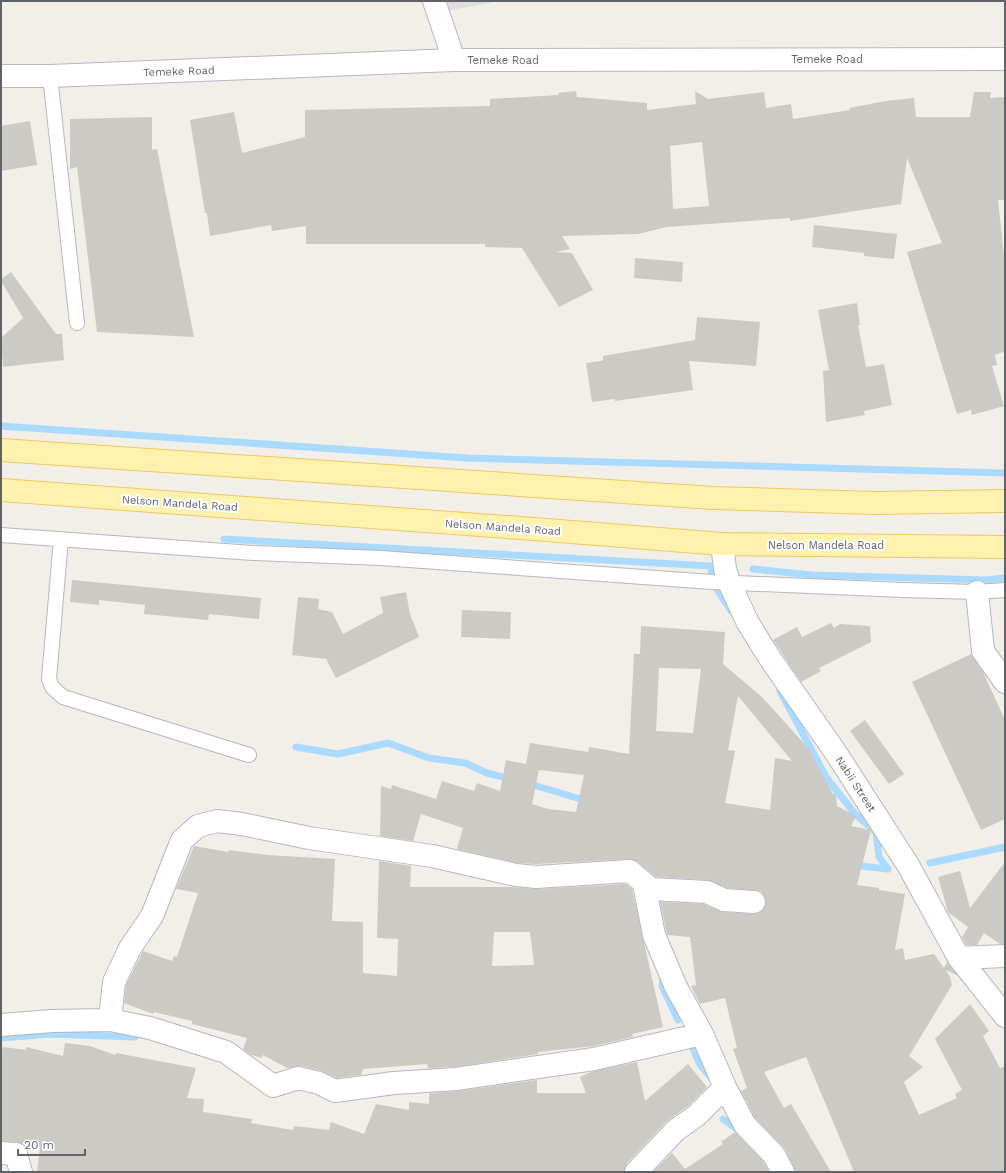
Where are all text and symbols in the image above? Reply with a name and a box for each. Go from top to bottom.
street label: Temeke Road [791,53,863,66]
street label: Temeke Road [467,54,539,67]
street label: Temeke Road [143,64,215,79]
street label: Nelson Mandela Road [122,493,238,514]
street label: Nelson Mandela Road [445,517,561,538]
street label: Nelson Mandela Road [768,539,884,552]
street label: Nabii Street [833,754,879,815]
scale bar [18,1131,85,1157]
text: 20 m [24,1138,54,1152]

